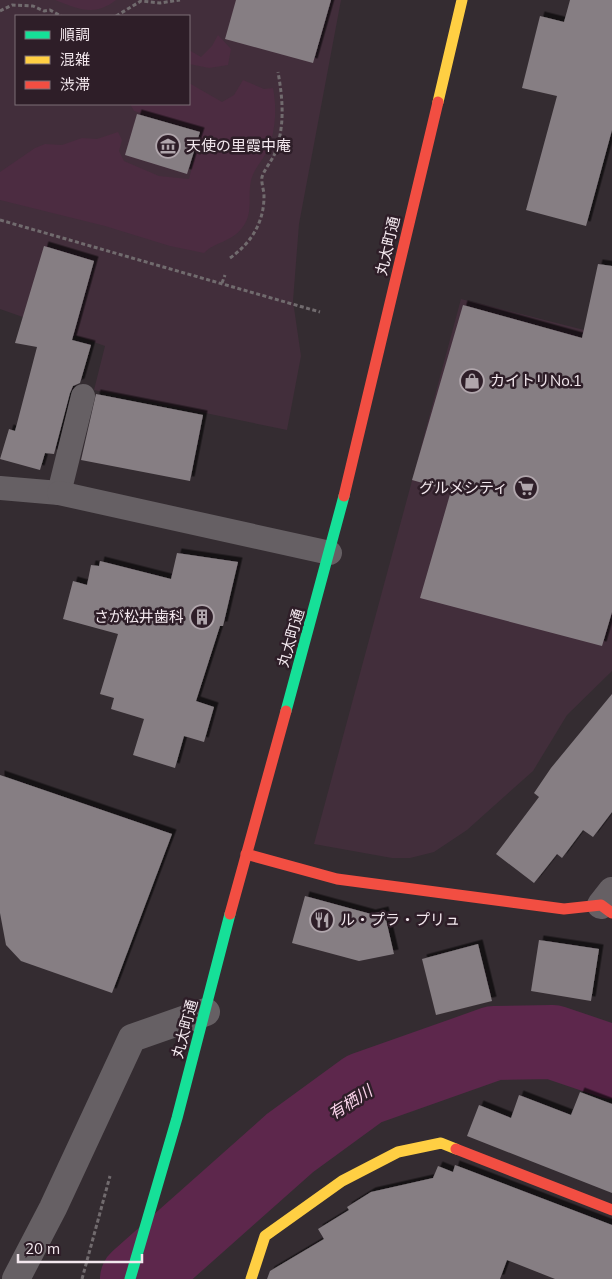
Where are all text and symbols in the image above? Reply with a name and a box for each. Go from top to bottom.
legend [15,15,190,105]
text: 順調 [60,25,90,44]
text: 混雑 [60,50,90,69]
text: 渋滞 [60,75,90,94]
museum icon: 天使の里霞中庵 [155,133,181,159]
place label: 天使の里霞中庵 [186,136,291,155]
street label: 丸太町通 [372,215,404,277]
shop icon: カイトリNo.1 [459,368,485,394]
place label: カイトリNo.1 [490,371,582,390]
supermarket icon: グルメシティ [513,475,539,501]
place label: グルメシティ [419,478,508,497]
building icon: さが松井歯科 [189,604,215,630]
street label: 丸太町通 [273,606,308,669]
place label: さが松井歯科 [94,607,184,626]
restaurant icon: ル・プラ・プリュ [309,907,335,933]
place label: ル・プラ・プリュ [340,910,460,929]
street label: 丸太町通 [168,997,201,1060]
water label: 有栖川 [324,1079,377,1123]
scale bar [18,1232,141,1264]
text: 20 m [25,1239,60,1258]

